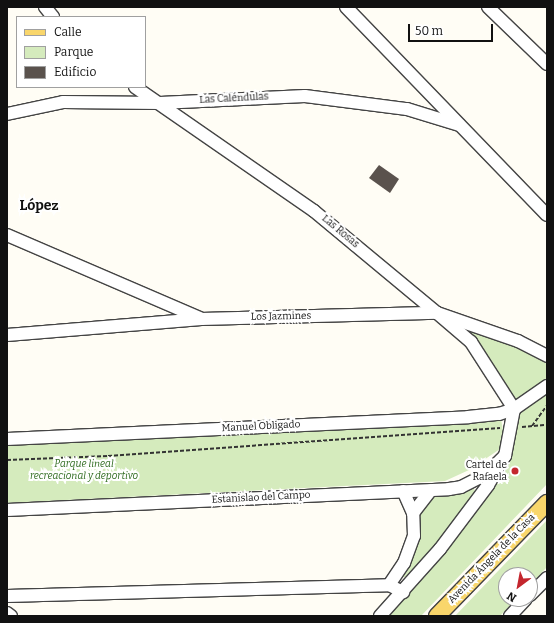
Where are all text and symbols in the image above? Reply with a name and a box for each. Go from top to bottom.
legend [16,16,146,88]
scale bar [410,16,495,42]
text: 50 m [415,24,443,38]
text: Calle [54,25,82,39]
text: Parque [54,45,93,59]
text: Edificio [54,65,96,79]
street label: Las Caléndulas [199,91,269,107]
district label: López [19,198,59,214]
street label: Las Rosas [319,213,361,251]
street label: Los Jazmines [251,310,311,324]
street label: Manuel Obligado [221,419,301,435]
park label: Parque lineal recreacional y deportivo [30,458,138,482]
place label: Cartel de Rafaela [466,459,507,482]
marker: Cartel de Rafaela [510,466,520,476]
street label: Estanislao del Campo [211,489,311,507]
street label: Avenida Ángela de la Casa [446,512,538,606]
north arrow [498,567,538,607]
text: N [505,589,519,605]

